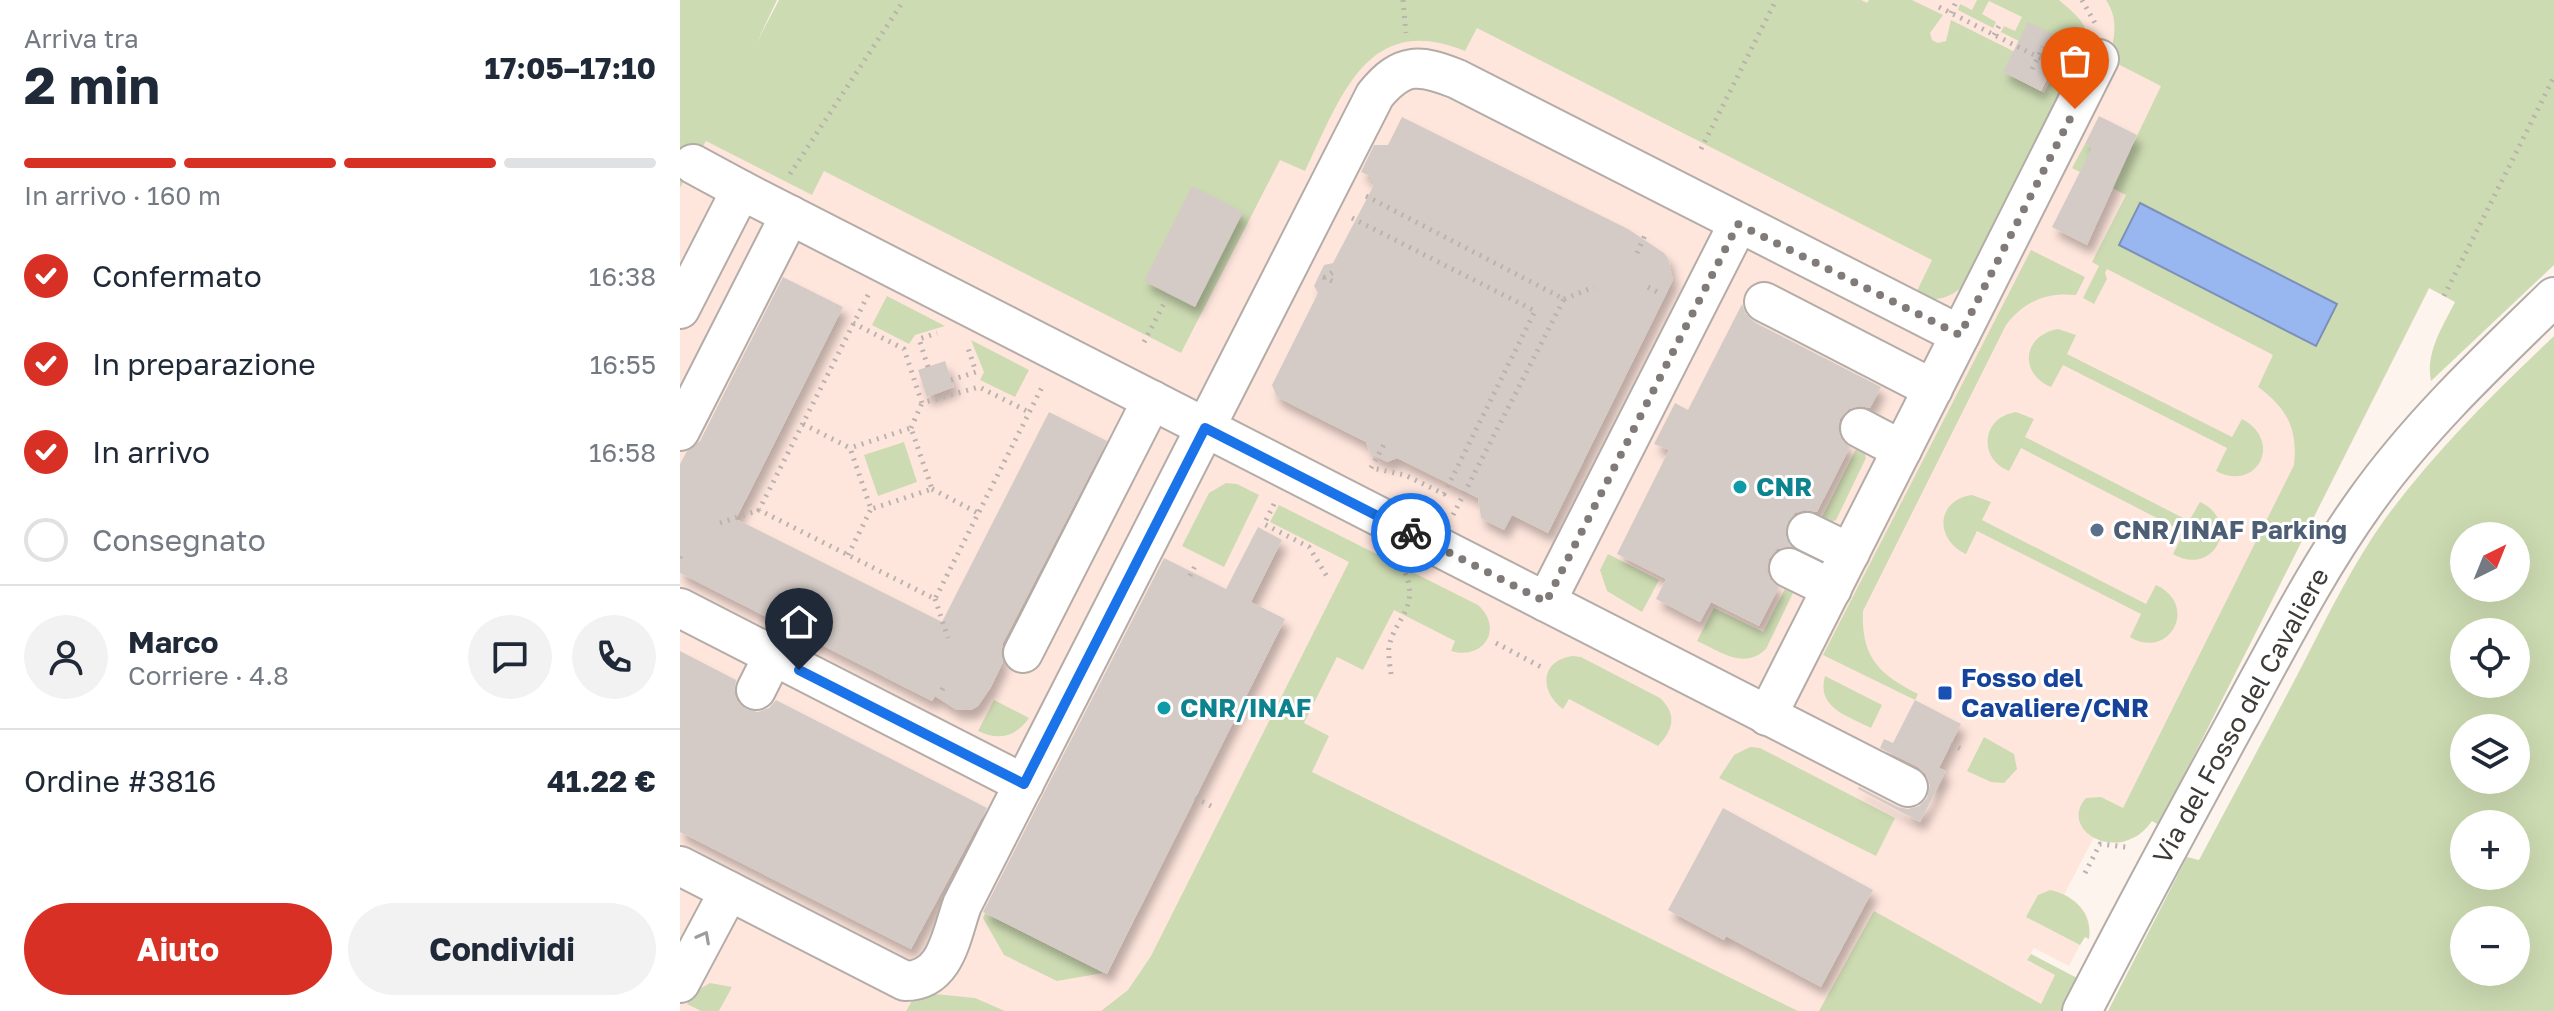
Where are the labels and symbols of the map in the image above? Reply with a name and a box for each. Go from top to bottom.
pin [2041,27,2109,109]
place label: CNR [1756,471,1812,502]
marker: CNR [1731,478,1749,496]
courier [1371,493,1451,573]
place label: CNR/INAF Parking [2113,514,2347,545]
marker: CNR/INAF Parking [2088,521,2106,539]
north arrow [2450,522,2530,602]
street label: Via del Fosso del Cavaliere [2146,562,2335,869]
pin [765,588,833,670]
place label: Fosso del Cavaliere/CNR [1961,662,2149,723]
marker: Fosso del Cavaliere/CNR [1936,684,1954,702]
place label: CNR/INAF [1180,692,1311,723]
marker: CNR/INAF [1155,699,1173,717]
one-way arrow [695,930,710,945]

